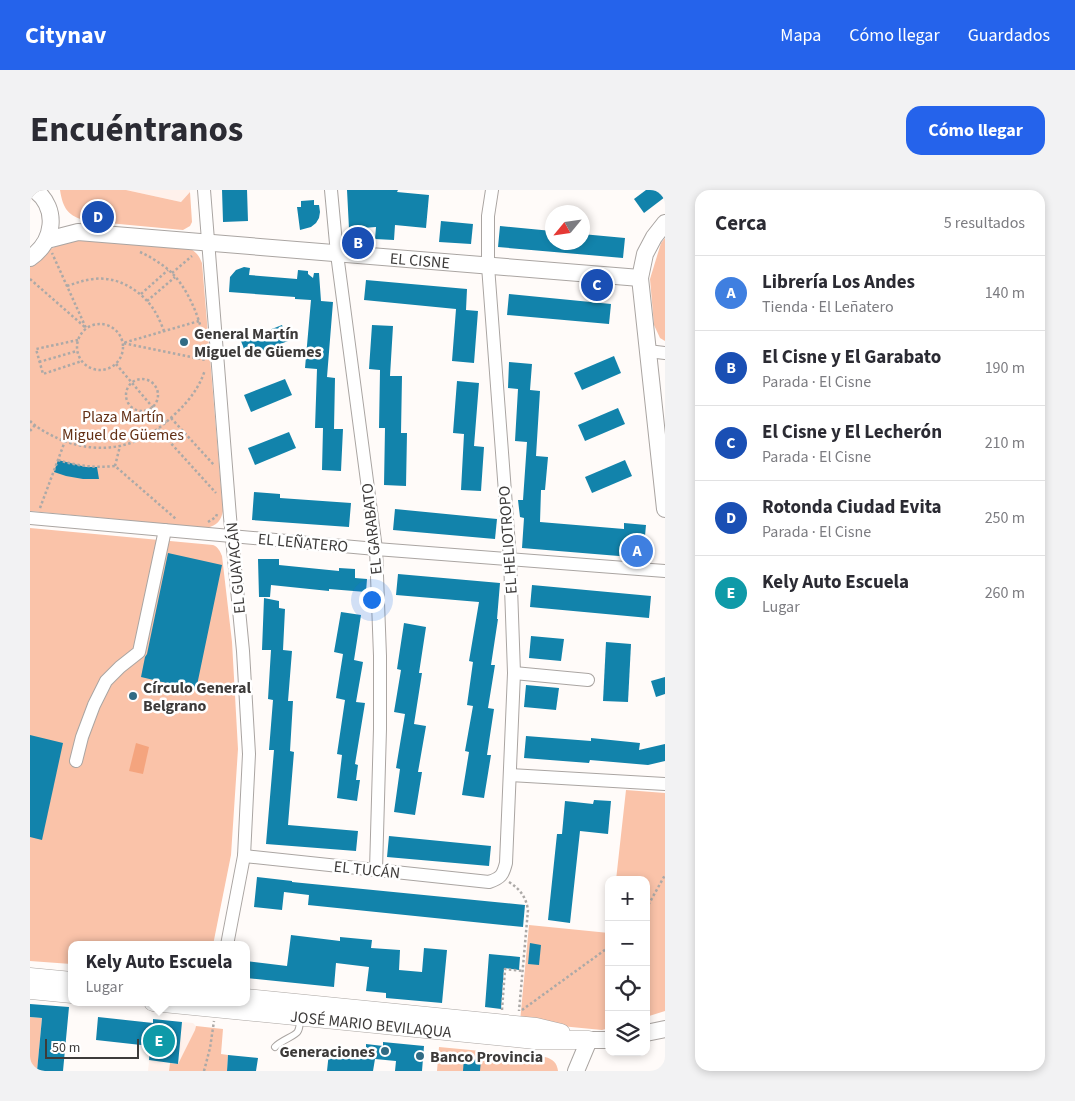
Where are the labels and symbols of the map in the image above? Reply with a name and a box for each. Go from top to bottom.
pin: D [82,198,114,236]
north arrow [545,205,590,250]
pin: B [342,224,374,262]
street label: EL CISNE [389,248,451,274]
pin: C [581,266,613,304]
place label: General Martín Miguel de Güemes [194,323,322,363]
marker: General Martín Miguel de Güemes [178,336,190,348]
park label: Plaza Martín Miguel de Güemes [62,406,184,446]
street label: EL GARABATO [356,482,388,576]
street label: EL HELIOTROPO [493,485,523,595]
street label: EL GUAYACÁN [221,521,251,615]
street label: EL LEÑATERO [257,528,349,558]
pin: A [621,532,653,570]
your location [359,587,385,613]
place label: Círculo General Belgrano [143,677,251,717]
marker: Círculo General Belgrano [127,690,139,702]
street label: EL TUCÁN [333,856,401,884]
street label: JOSÉ MARIO BEVILAQUA [289,1006,453,1044]
pin: E [143,1022,175,1060]
scale bar [45,1036,139,1059]
place label: Generaciones [279,1041,375,1063]
marker: Generaciones [379,1045,391,1057]
place label: Banco Provincia [430,1046,543,1068]
marker: Banco Provincia [414,1050,426,1062]

